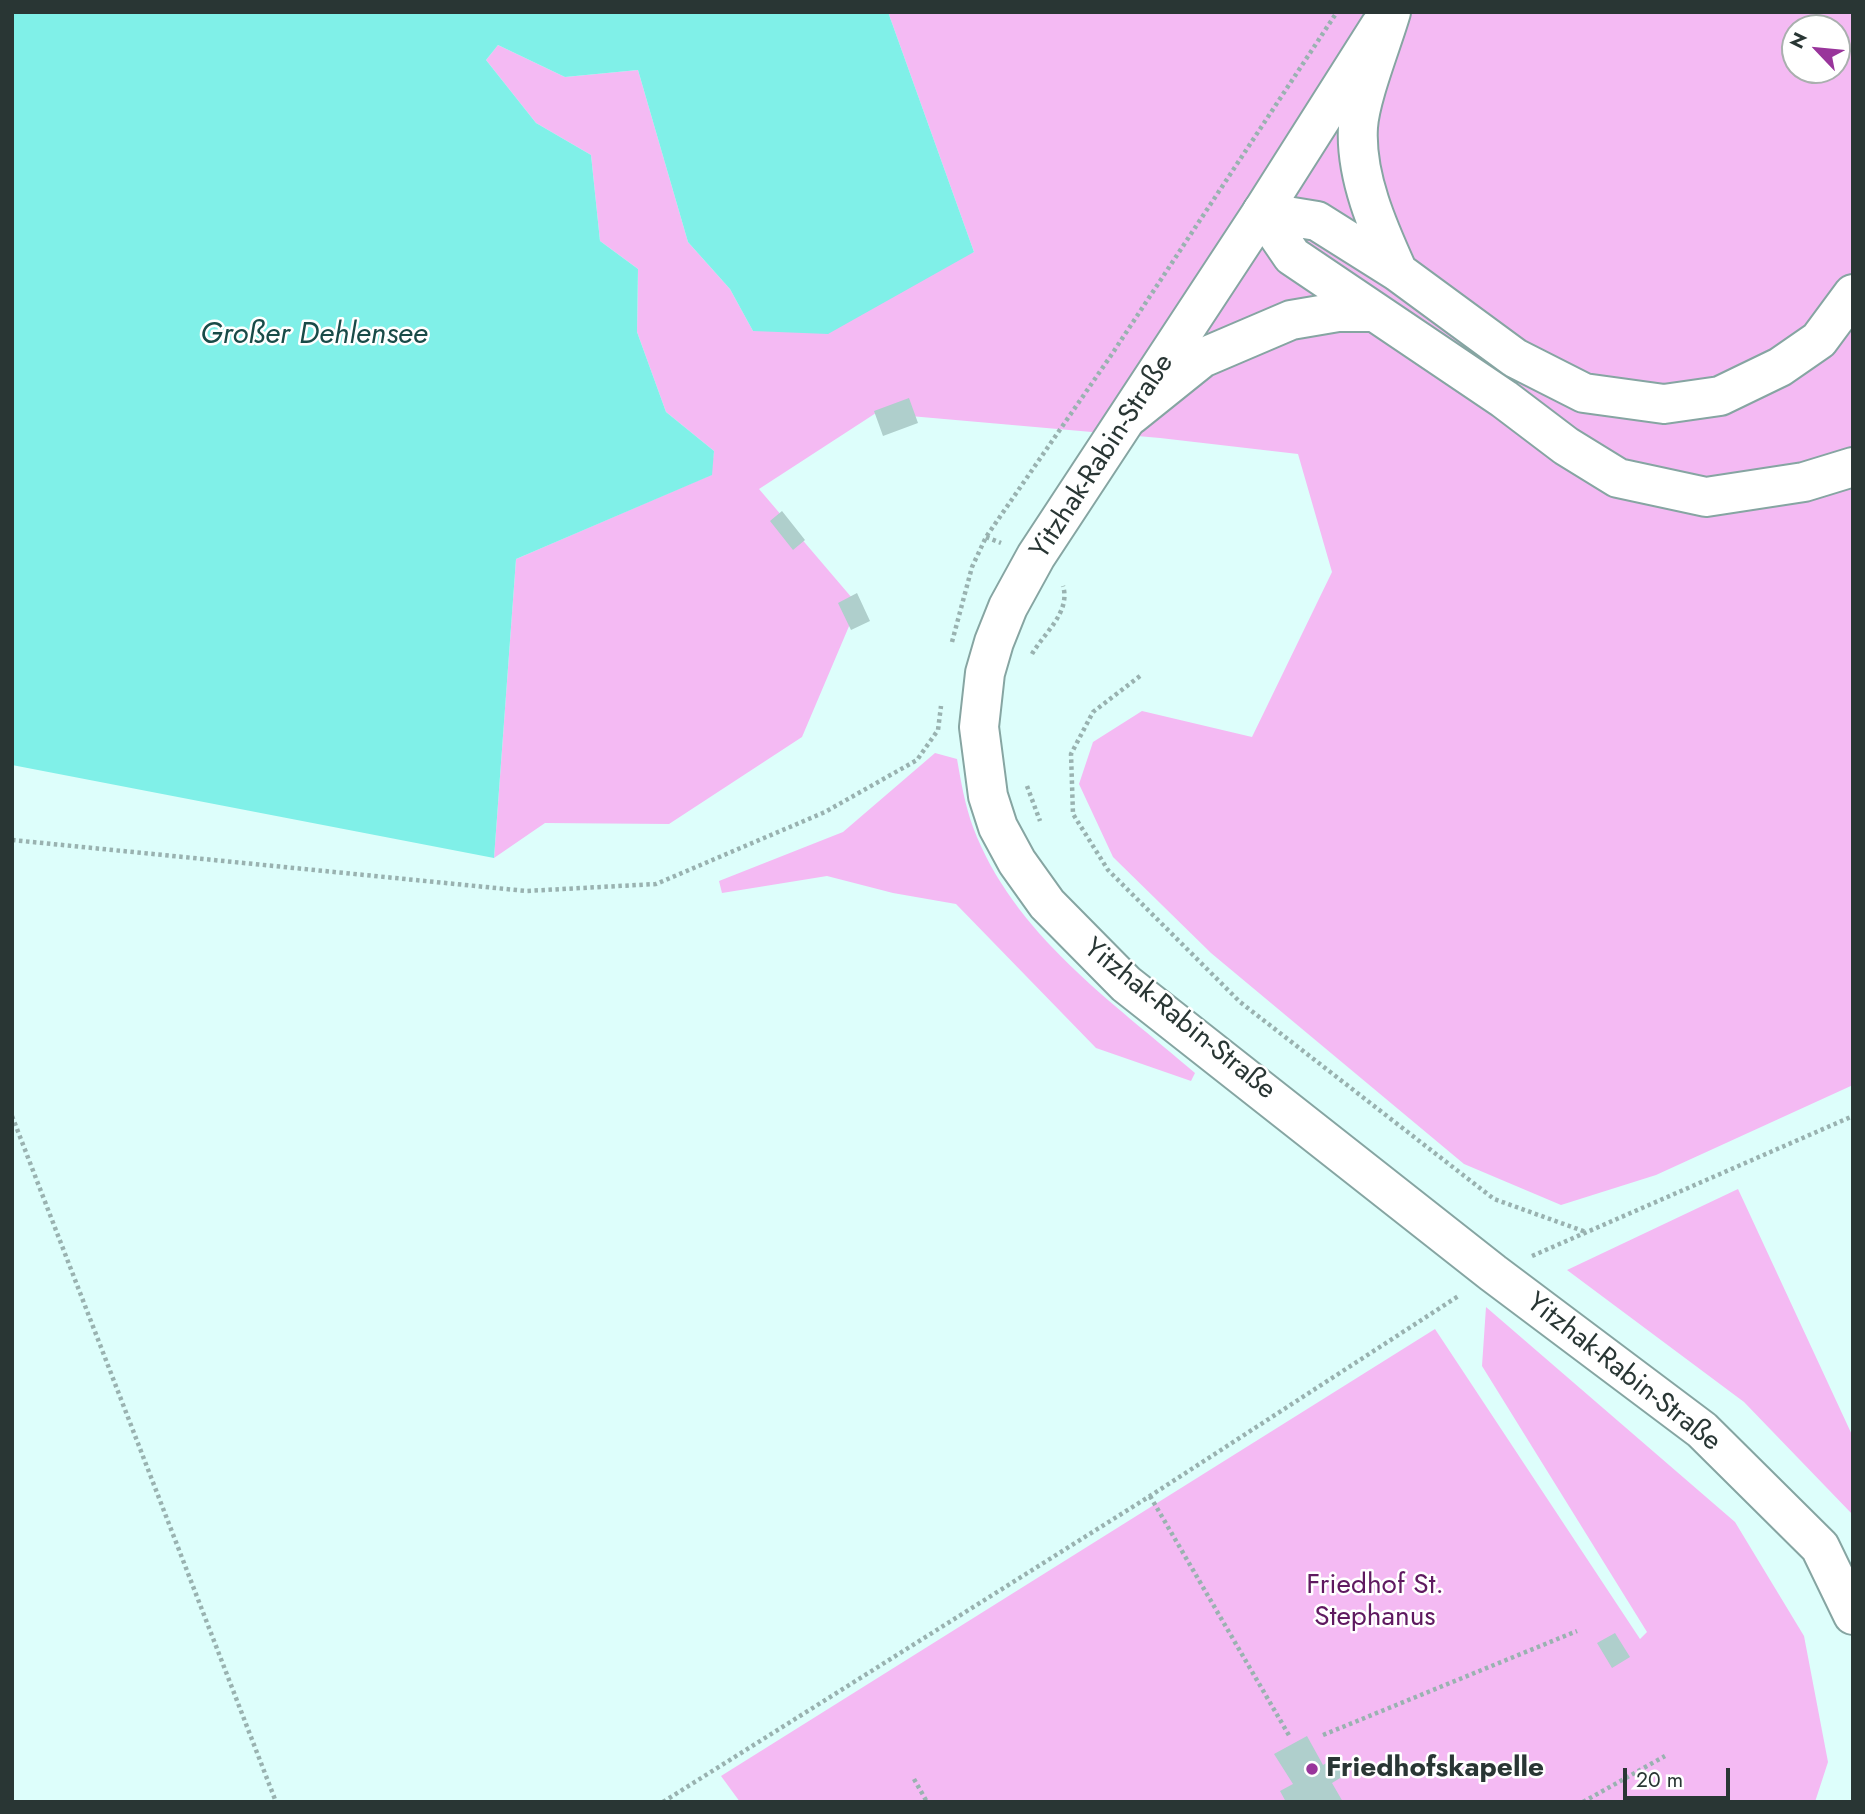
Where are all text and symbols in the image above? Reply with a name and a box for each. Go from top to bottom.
north arrow [1781,14,1851,84]
text: N [1783,28,1814,53]
water label: Großer Dehlensee [200,318,428,354]
street label: Yitzhak-Rabin-Straße [1024,348,1182,566]
street label: Yitzhak-Rabin-Straße [1076,932,1282,1108]
street label: Yitzhak-Rabin-Straße [1519,1287,1727,1459]
park label: Friedhof St. Stephanus [1306,1569,1444,1635]
place label: Friedhofskapelle [1326,1752,1544,1786]
scale bar [1627,1755,1734,1799]
marker: Friedhofskapelle [1304,1761,1320,1777]
text: 20 m [1636,1765,1683,1795]

